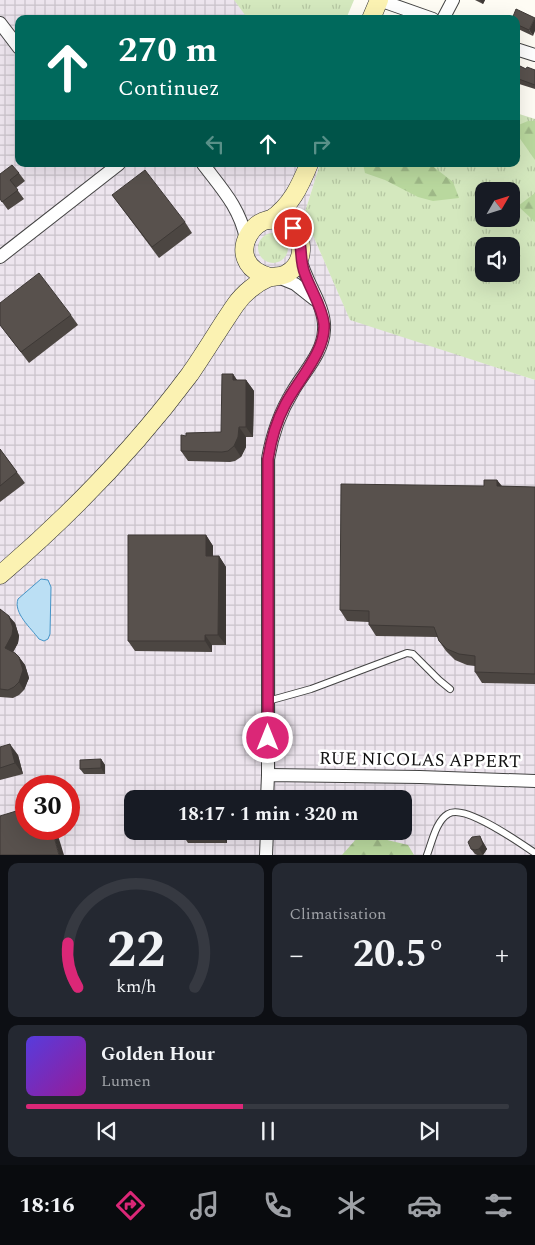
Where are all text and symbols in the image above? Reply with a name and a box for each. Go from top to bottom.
text: 270 m [118,24,217,77]
icon: ahead [35,35,100,100]
text: Continuez [118,72,220,105]
icon: left [201,130,229,158]
icon: ahead [254,130,282,158]
icon: right [307,130,335,158]
north arrow [475,182,520,228]
map controls [475,182,520,282]
pin [272,207,314,249]
icon: arrive [279,214,307,242]
button: sound [475,237,520,282]
position arrow [241,711,293,763]
street label: RUE NICOLAS APPERT [319,745,521,775]
speed limit sign: 30 [15,775,80,840]
text: 18:17 · 1 min · 320 m [178,800,358,829]
text: Climatisation [290,902,386,926]
text: 22 [107,911,165,990]
text: 20.5° [353,926,446,984]
text: − [290,934,304,977]
text: + [495,934,509,977]
text: km/h [116,973,156,1000]
text: Golden Hour [101,1040,215,1069]
text: Lumen [101,1069,151,1093]
icon: previous [93,1117,121,1145]
icon: pause [254,1117,282,1145]
icon: next [415,1117,443,1145]
icon: directions [113,1188,148,1223]
icon: music [187,1188,222,1223]
icon: phone [260,1188,295,1223]
icon: climate [334,1188,369,1223]
icon: car [407,1188,442,1223]
icon: filters [481,1188,516,1223]
text: 18:16 [19,1189,75,1222]

